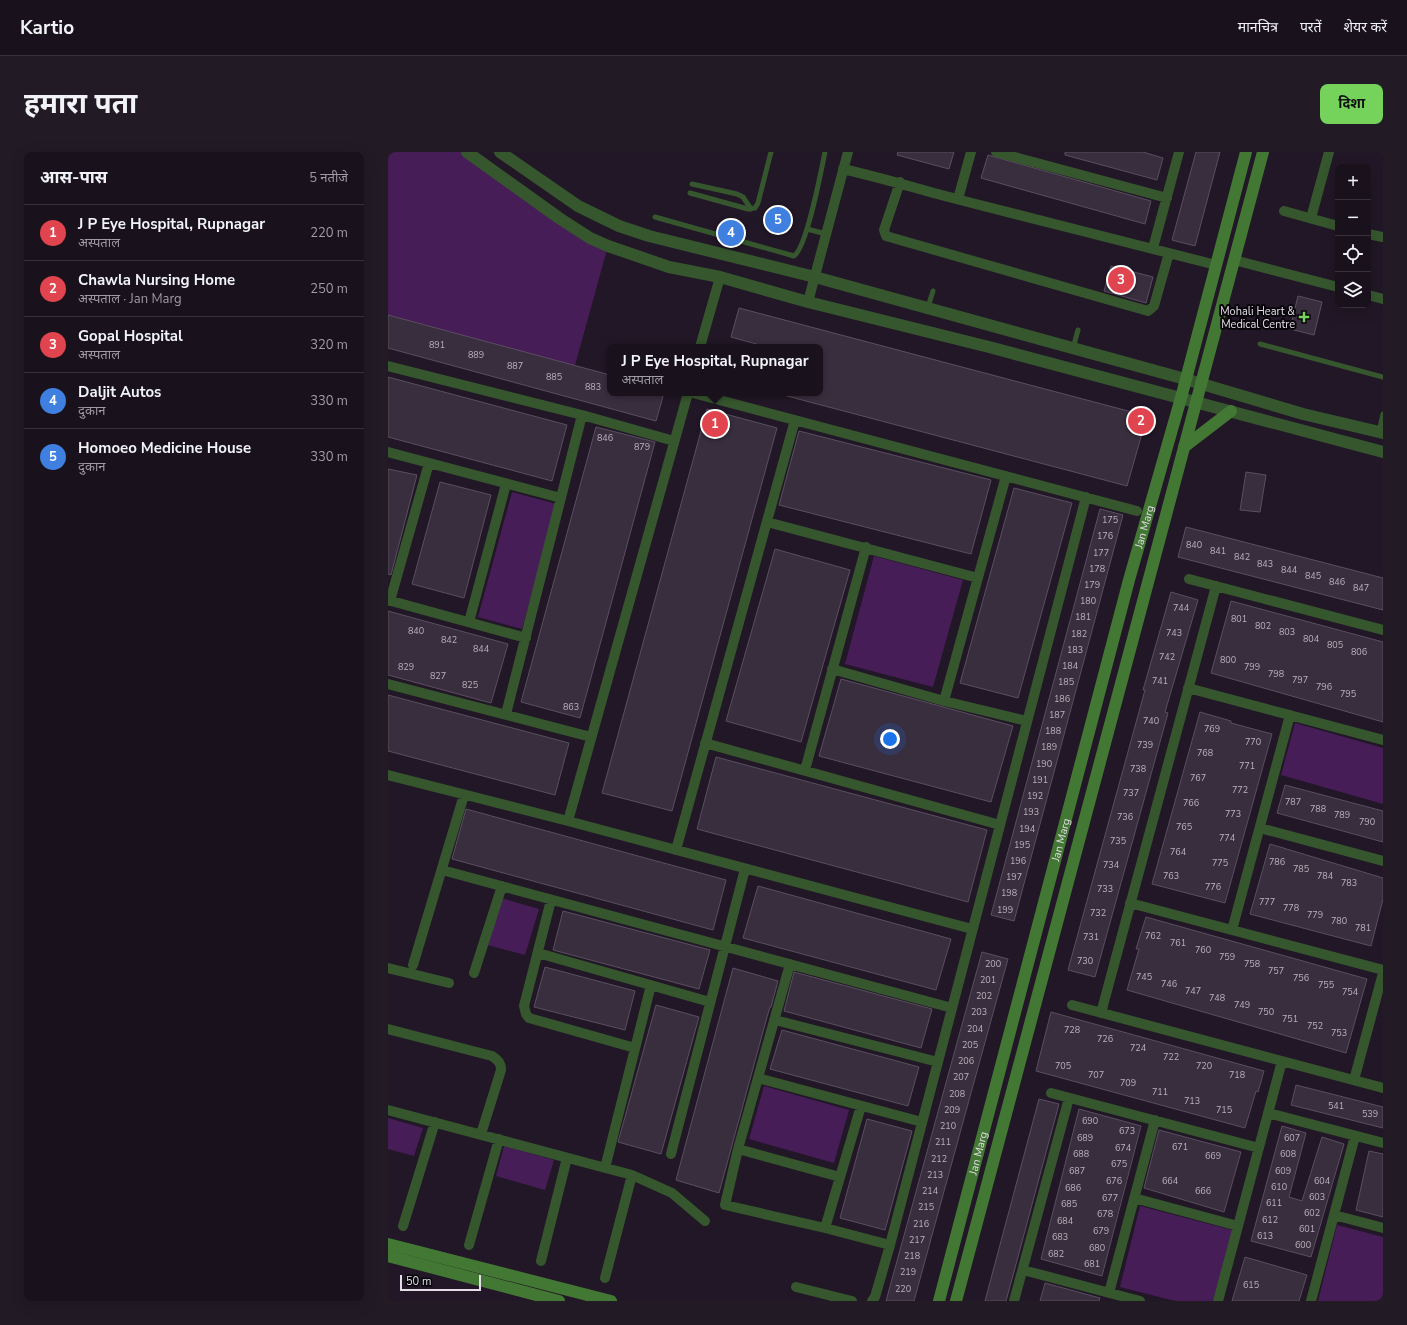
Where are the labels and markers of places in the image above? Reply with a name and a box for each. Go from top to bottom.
pin: 5 [765,205,791,235]
pin: 4 [718,218,744,248]
pin: 3 [1108,265,1134,295]
place label: Mohali Heart & Medical Centre [1220,304,1295,332]
marker: Mohali Heart & Medical Centre [1298,311,1310,323]
pin: 2 [1128,406,1154,436]
pin: 1 [702,409,728,439]

